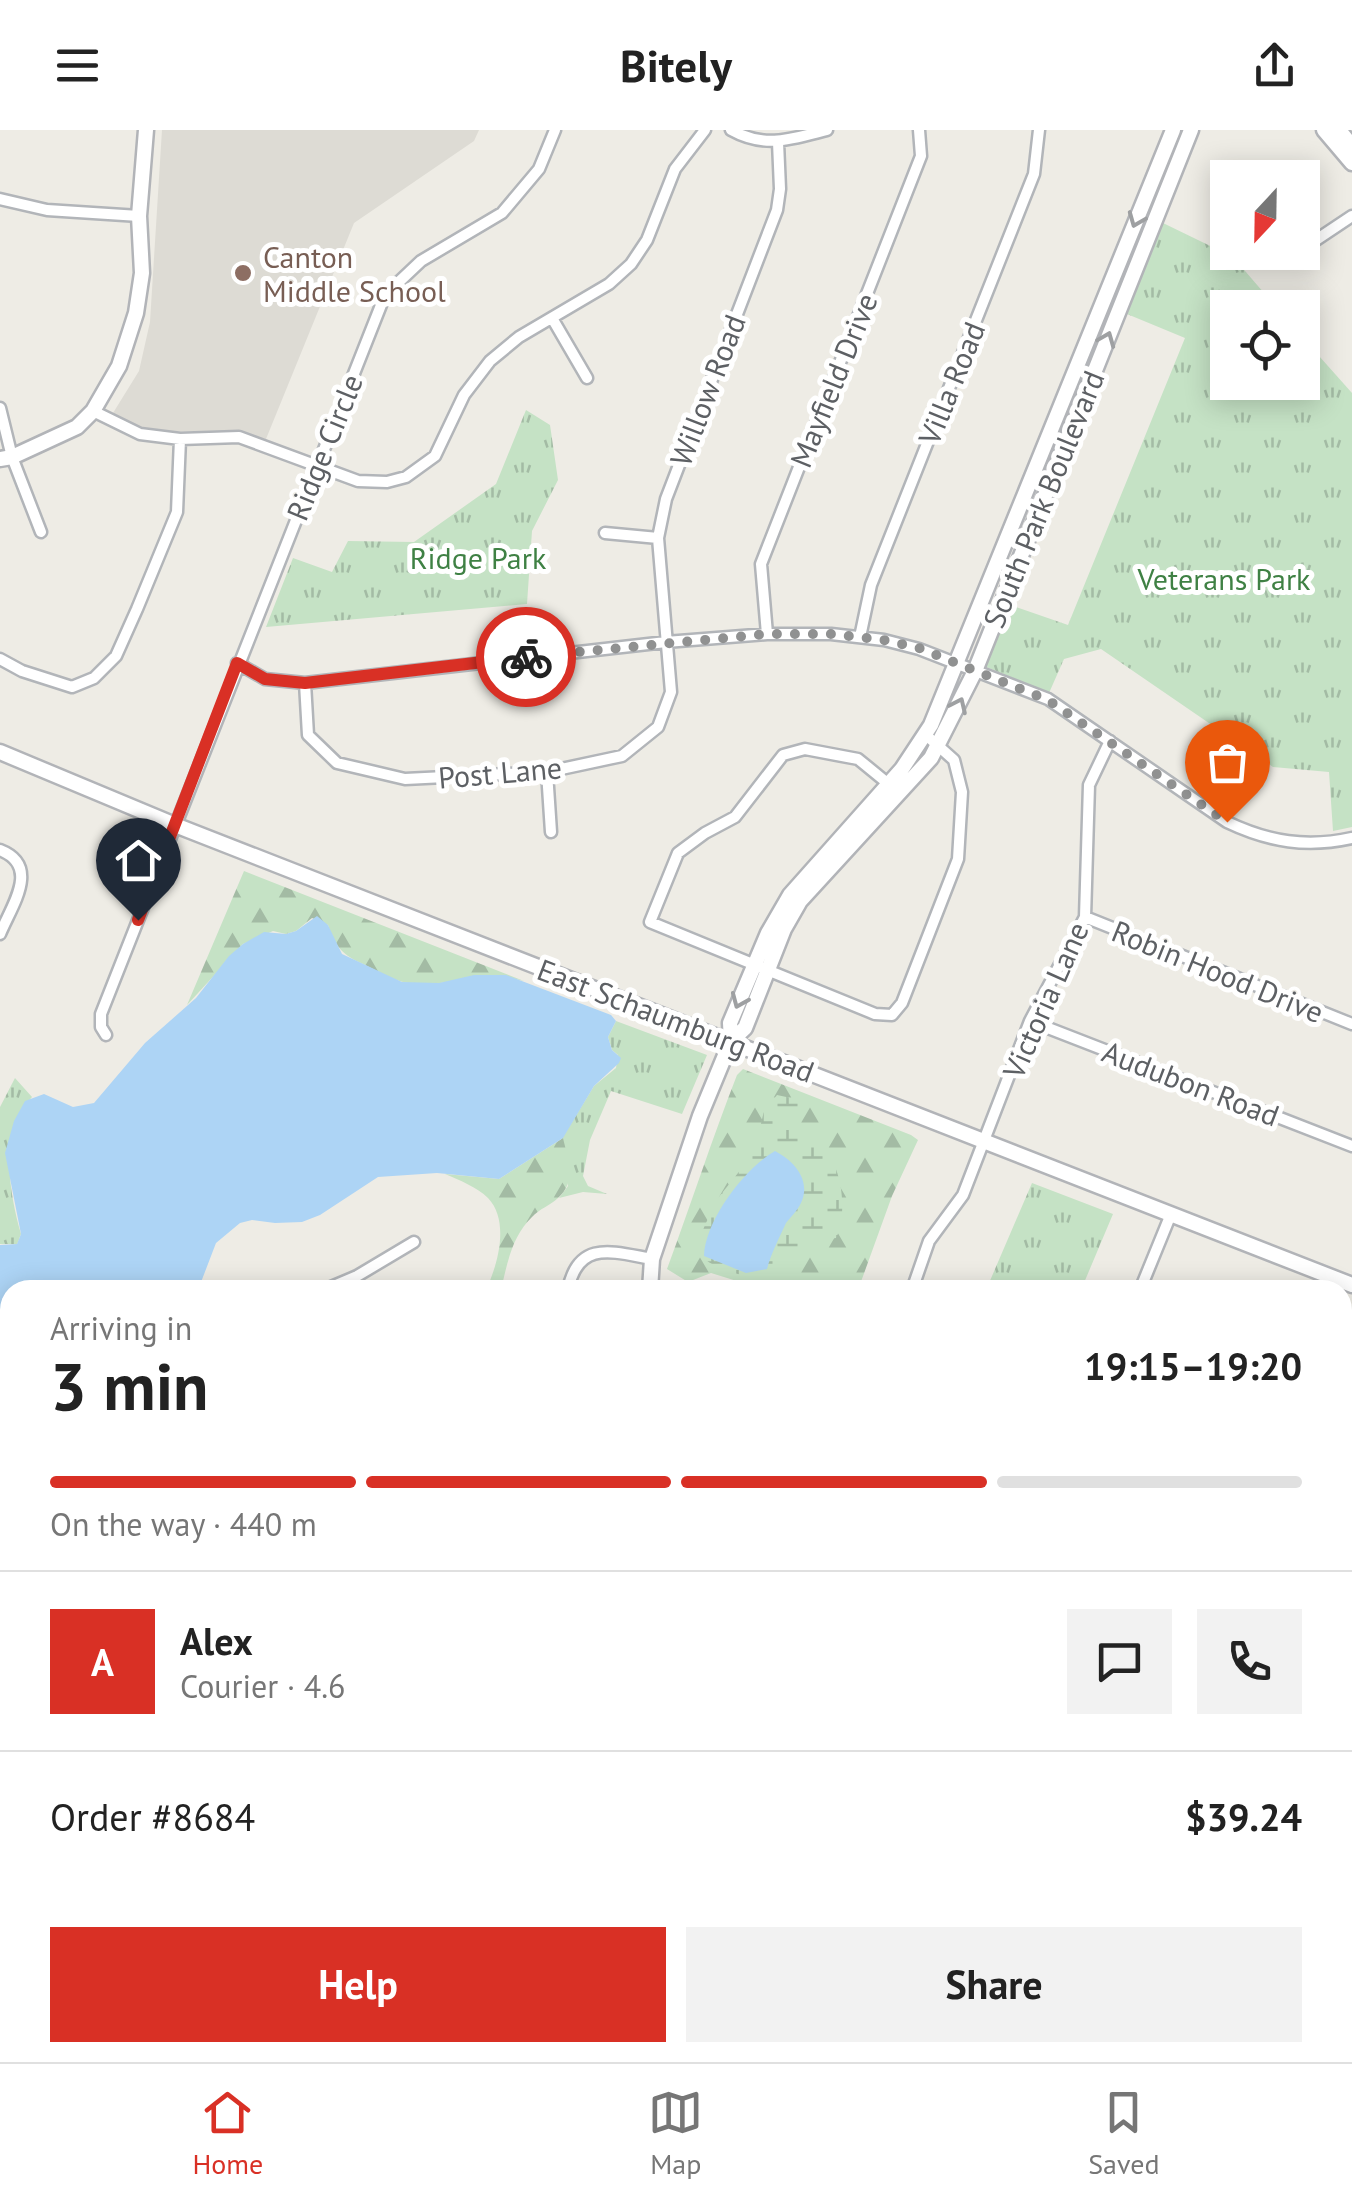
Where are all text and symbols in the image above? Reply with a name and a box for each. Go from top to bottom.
text: Bitely [620,36,732,94]
icon: menu [50,38,105,93]
icon: share [1247,38,1302,93]
north arrow [1210,160,1320,270]
map controls [1210,160,1320,400]
one-way arrow [1128,211,1148,228]
place label: Canton Middle School [263,237,446,310]
marker: Canton Middle School [232,262,254,284]
street label: Mayfield Drive [780,287,886,473]
button: locate [1210,290,1320,400]
street label: Willow Road [660,309,754,471]
street label: Villa Road [908,316,993,451]
one-way arrow [1096,331,1116,348]
street label: South Park Boulevard [974,365,1112,633]
street label: Ridge Circle [277,368,371,526]
park label: Ridge Park [410,538,547,577]
park label: Veterans Park [1137,559,1311,598]
courier [476,607,576,707]
icon: bike [499,630,554,685]
one-way arrow [947,697,967,715]
pin [1185,720,1270,823]
icon: bag [1200,735,1255,790]
street label: Post Lane [437,747,563,797]
pin [96,818,181,921]
icon: home [111,833,166,888]
street label: Robin Hood Drive [1106,911,1330,1031]
street label: Victoria Lane [993,916,1097,1085]
street label: East Schaumburg Road [532,949,820,1091]
one-way arrow [731,991,751,1009]
street label: Audubon Road [1097,1031,1285,1135]
text: Arriving in [50,1307,192,1349]
text: 19:15–19:20 [1084,1341,1302,1390]
text: 3 min [50,1344,209,1428]
text: On the way · 440 m [50,1503,317,1545]
button: chat [1067,1609,1172,1714]
button: phone [1197,1609,1302,1714]
text: Alex [180,1616,253,1665]
text: A [91,1637,114,1686]
text: Courier · 4.6 [180,1665,346,1707]
text: Order #8684 [50,1792,255,1841]
text: $39.24 [1185,1792,1302,1841]
button: Help [50,1927,666,2042]
button: Share [686,1927,1302,2042]
tab: Home [192,2085,263,2182]
tab: Map [648,2085,703,2182]
tab: Saved [1088,2085,1159,2182]

